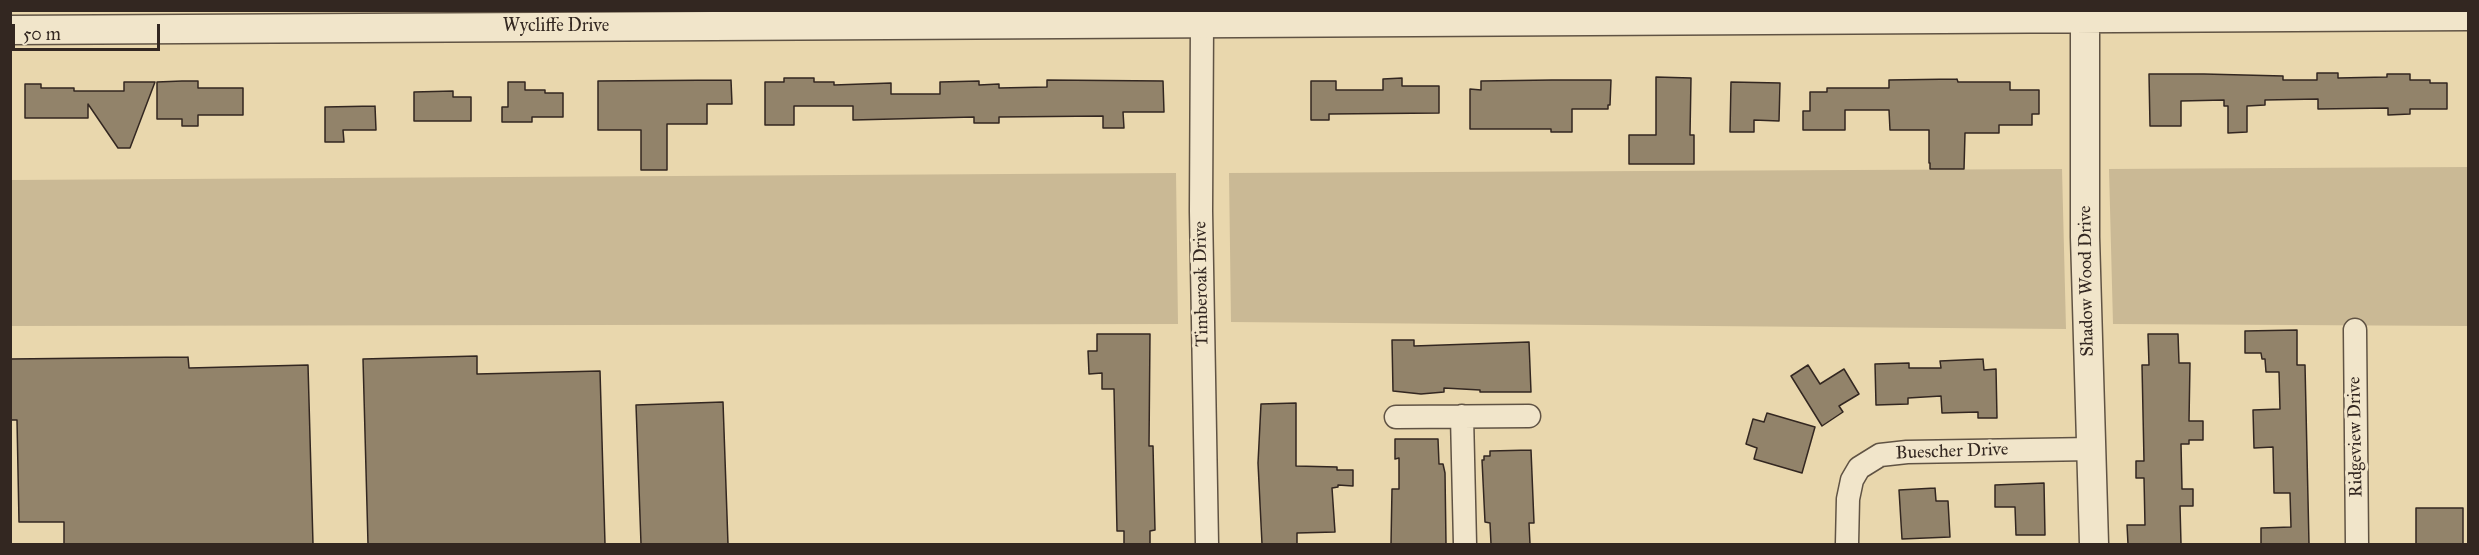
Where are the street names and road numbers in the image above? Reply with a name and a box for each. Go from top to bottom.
street label: Wycliffe Drive [503,16,609,38]
street label: Shadow Wood Drive [2075,205,2099,357]
street label: Timberoak Drive [1190,221,1214,347]
street label: Ridgeview Drive [2344,376,2368,498]
street label: Buescher Drive [1895,439,2009,465]

